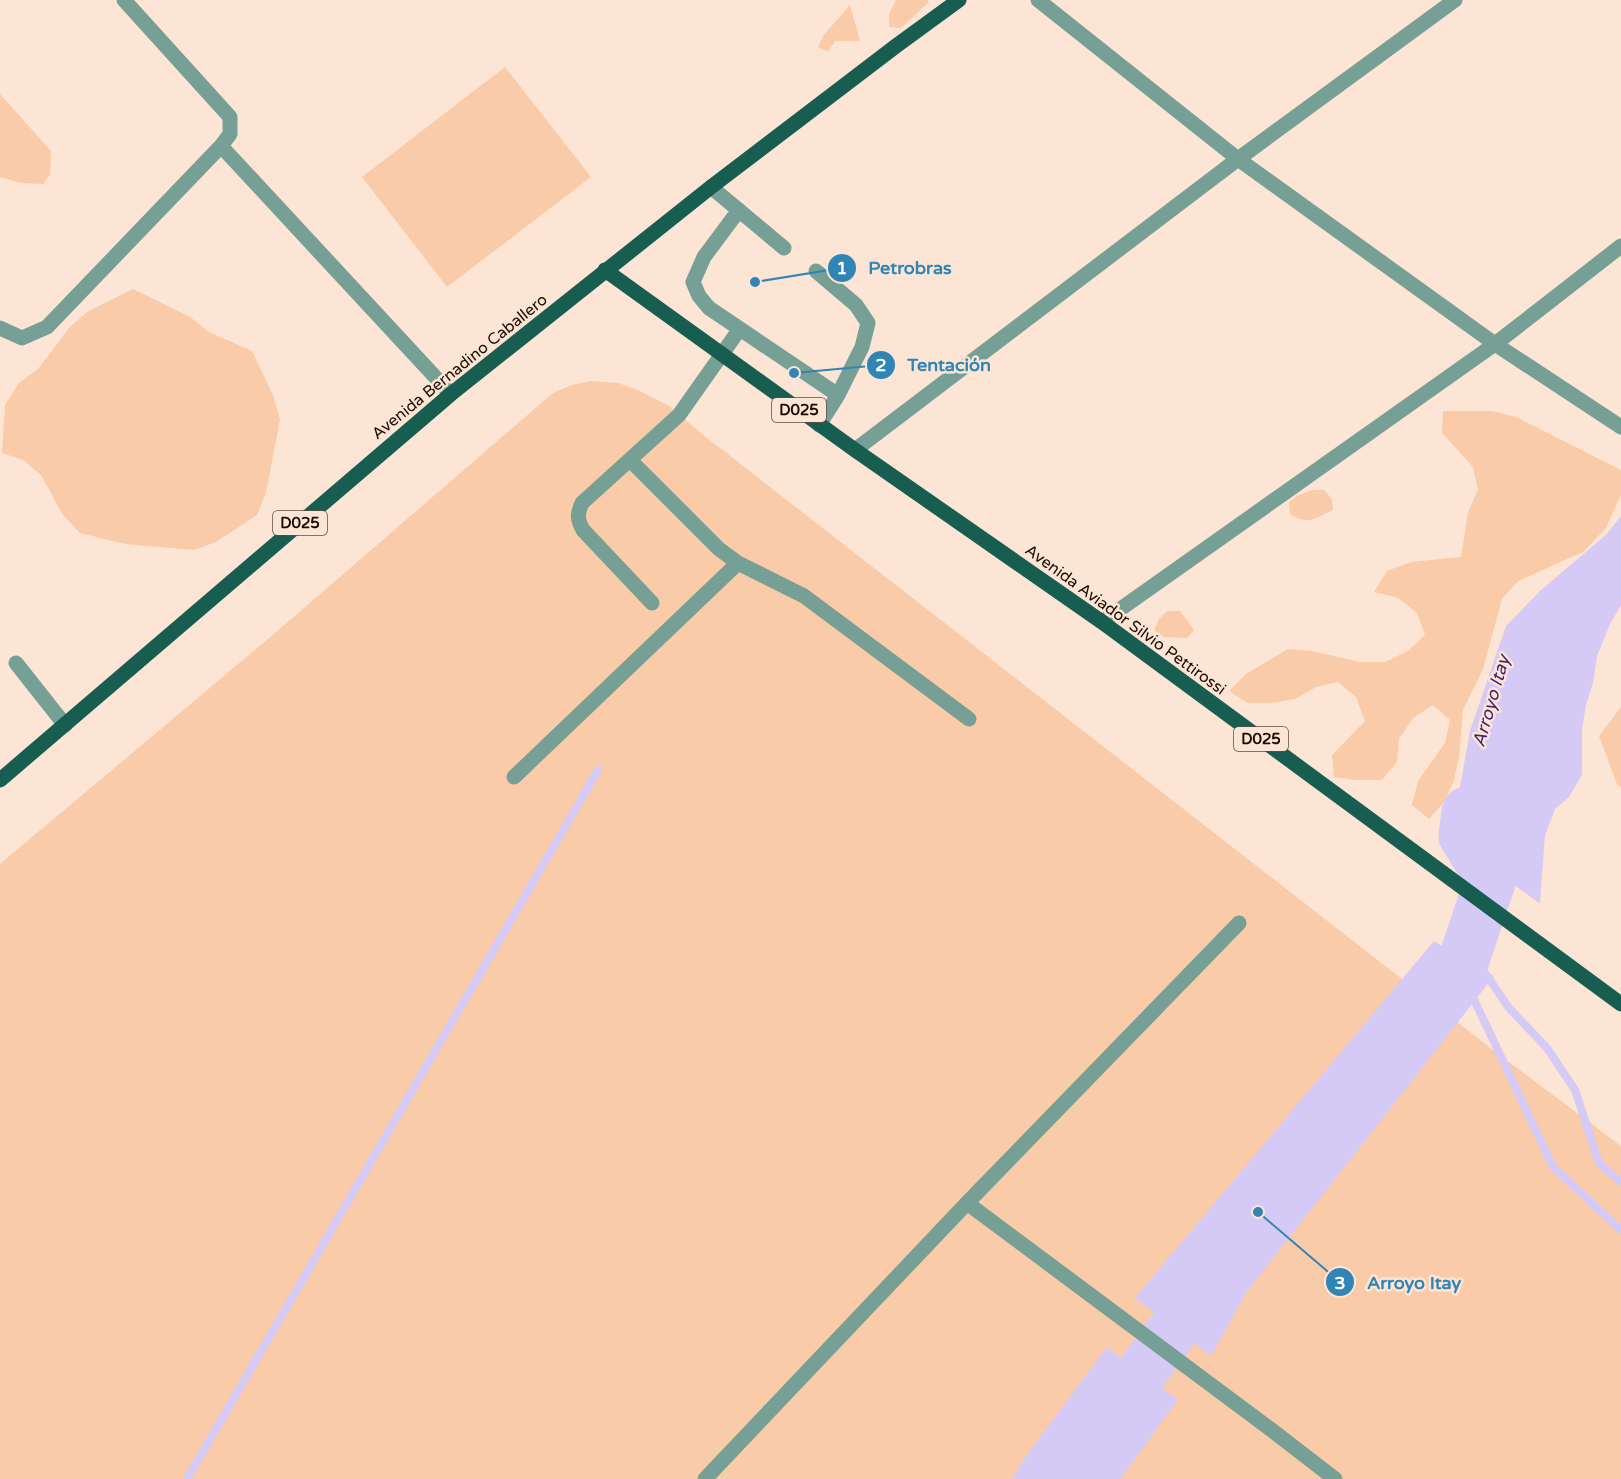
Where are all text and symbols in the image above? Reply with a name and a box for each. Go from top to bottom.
callout: Petrobras [827,250,964,286]
text: 1 [836,257,848,279]
text: Petrobras [868,257,952,279]
street label: Avenida Bernadino Caballero [368,290,552,444]
callout: Tentación [866,347,1003,383]
text: 2 [875,354,887,376]
text: Tentación [906,354,991,376]
road number: D025 [772,398,826,422]
road number: D025 [273,511,327,535]
street label: Avenida Aviador Silvio Pettirossi [1021,540,1230,699]
water label: Arroyo Itay [1467,650,1515,749]
road number: D025 [1234,727,1288,751]
callout: Arroyo Itay [1325,1264,1473,1300]
text: 3 [1334,1272,1346,1294]
text: Arroyo Itay [1367,1272,1461,1294]

